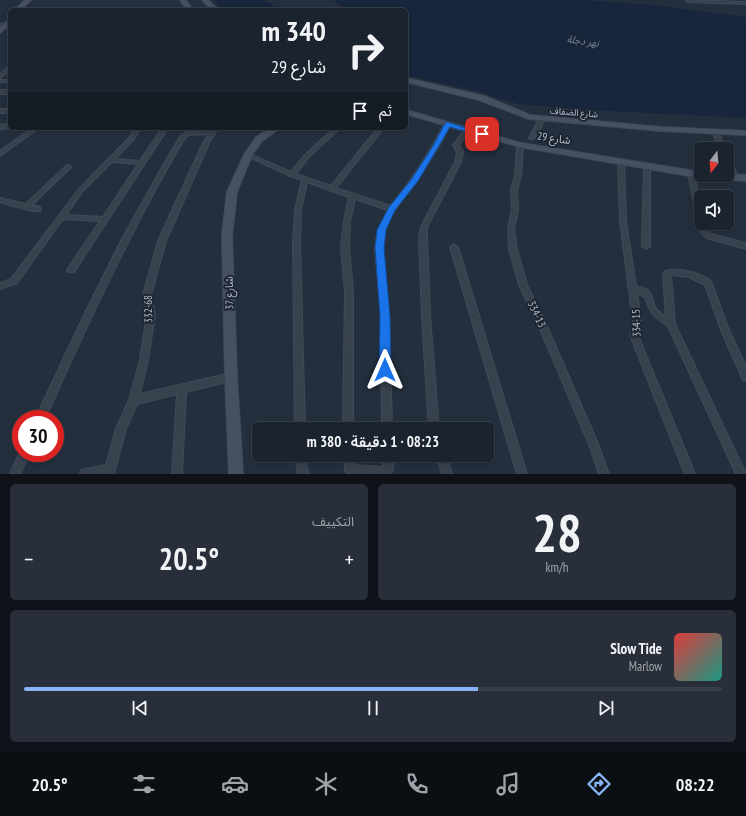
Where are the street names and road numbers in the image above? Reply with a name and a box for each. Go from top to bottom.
street label: شارع الضفاف [549,104,599,122]
street label: شارع 29 [536,129,572,148]
street label: شارع 37 [222,276,237,310]
street label: 332-68 [141,295,155,323]
street label: 334-13 [525,298,549,330]
street label: 334-15 [629,309,643,337]

